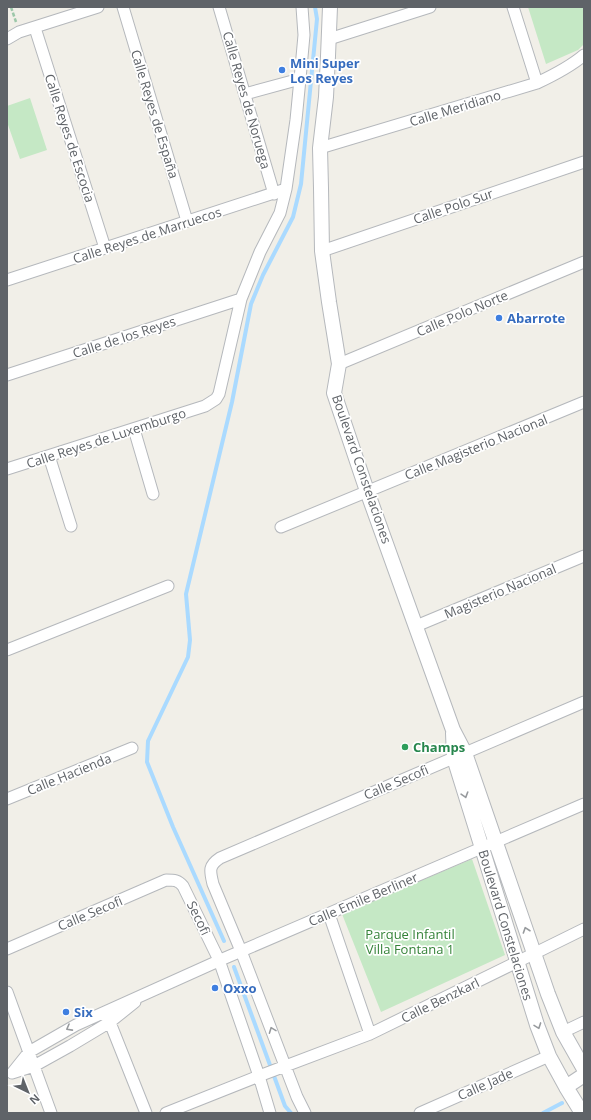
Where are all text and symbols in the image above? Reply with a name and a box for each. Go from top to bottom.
street label: Calle Reyes de Noruega [219,29,275,171]
street label: Calle Reyes de España [127,47,183,181]
place label: Mini Super Los Reyes [290,54,360,87]
marker: Mini Super Los Reyes [277,65,287,75]
street label: Calle Reyes de Escocia [41,71,99,205]
street label: Calle Meridiano [407,86,503,130]
street label: Calle Polo Sur [411,184,496,228]
street label: Calle Reyes de Marruecos [70,202,224,268]
street label: Calle Polo Norte [414,286,510,340]
place label: Abarrote [507,309,566,327]
street label: Calle de los Reyes [70,312,178,362]
marker: Abarrote [494,313,504,323]
street label: Boulevard Constelaciones [328,392,396,546]
street label: Calle Reyes de Luxemburgo [24,404,188,472]
street label: Calle Magisterio Nacional [402,410,550,484]
street label: Magisterio Nacional [441,559,559,623]
place label: Champs [413,738,465,756]
marker: Champs [400,742,410,752]
street label: Calle Hacienda [24,749,114,799]
street label: Calle Secofi [361,760,431,804]
one-way arrow [460,791,469,798]
street label: Boulevard Constelaciones [475,848,537,1002]
street label: Calle Emile Berliner [305,868,421,930]
street label: Calle Secofi [55,891,125,935]
street label: Secofi [183,898,215,938]
park label: Parque Infantil Villa Fontana 1 [365,925,455,958]
one-way arrow [522,927,530,934]
street label: Calle Benzkarl [398,973,482,1027]
place label: Oxxo [223,979,256,997]
marker: Oxxo [210,983,220,993]
place label: Six [74,1003,93,1021]
marker: Six [61,1007,71,1017]
one-way arrow [533,1022,541,1029]
one-way arrow [66,1024,73,1031]
one-way arrow [268,1026,276,1033]
street label: Calle Jade [455,1064,515,1104]
north arrow [8,1072,48,1112]
text: N [27,1091,44,1108]

